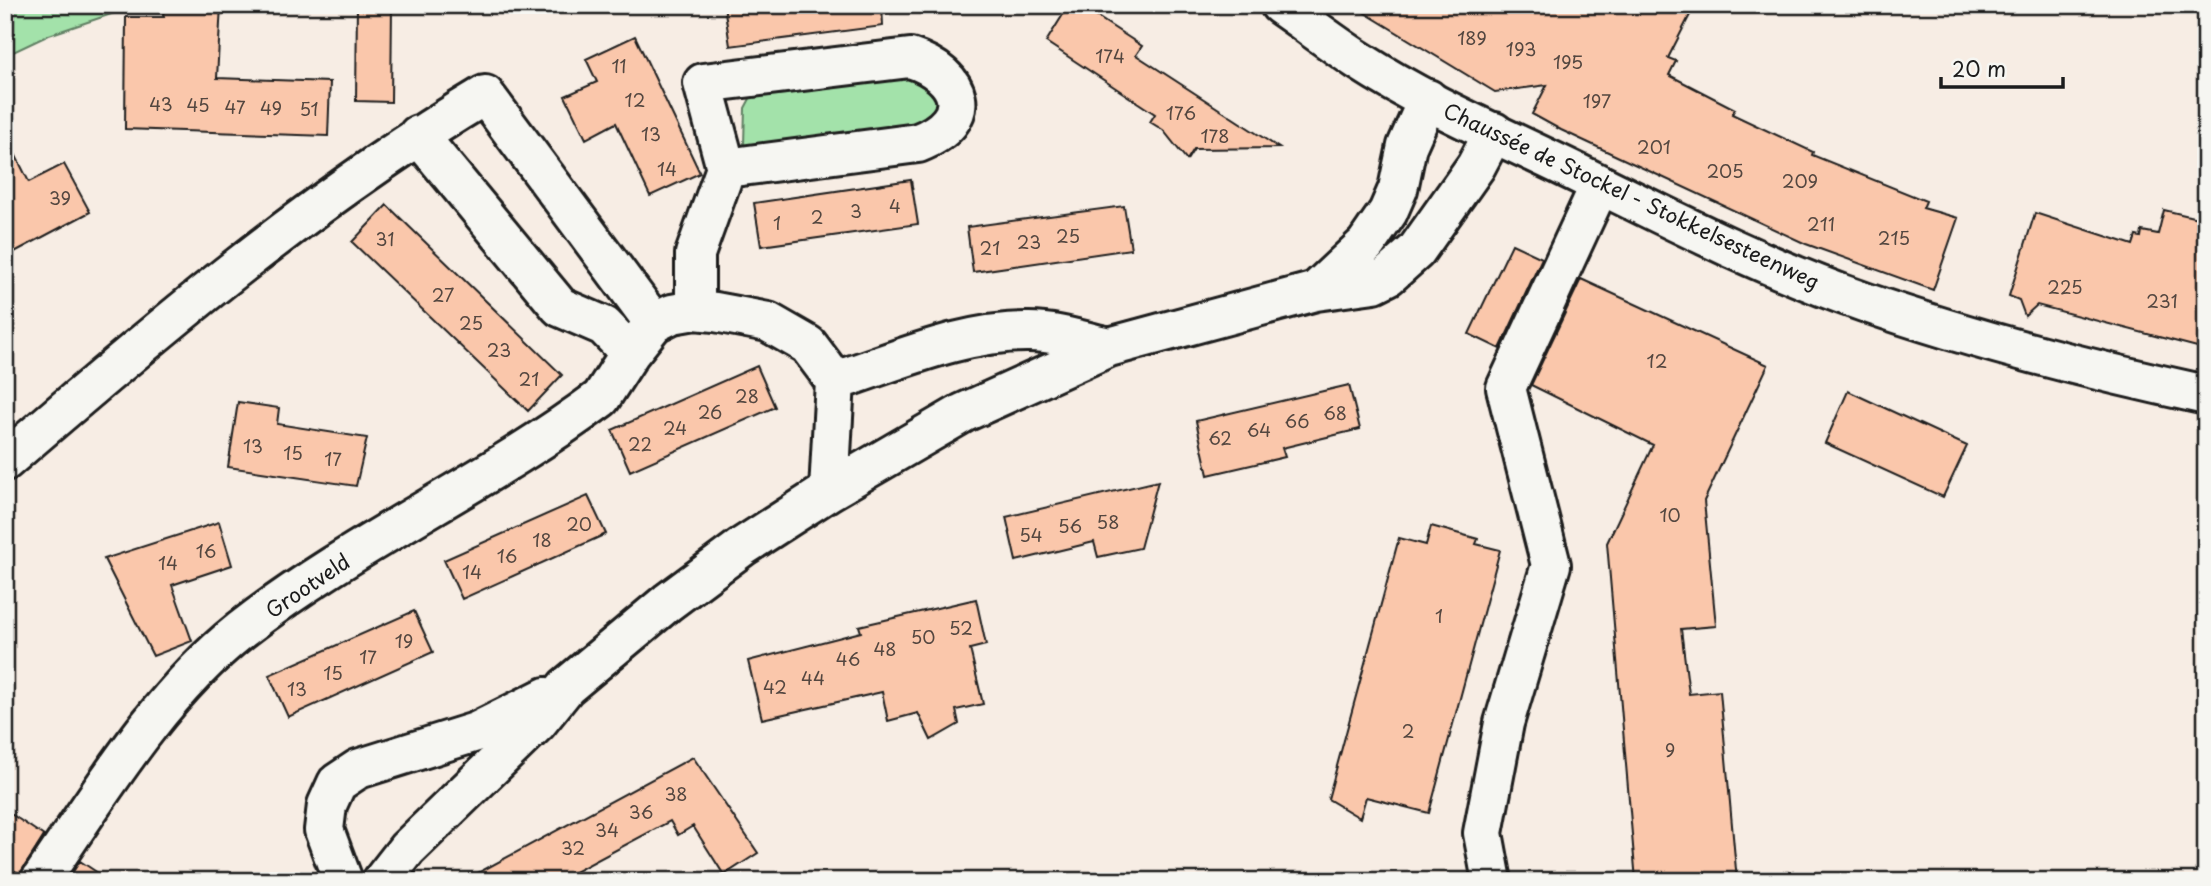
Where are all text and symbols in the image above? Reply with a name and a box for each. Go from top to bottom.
house number: 189 [1457,24,1487,51]
house number: 193 [1506,35,1536,62]
house number: 174 [1095,42,1125,69]
scale bar [1941,46,2064,90]
house number: 195 [1553,48,1583,75]
house number: 11 [611,52,627,79]
text: 20 m [1952,52,2006,84]
house number: 12 [625,86,645,113]
house number: 197 [1583,87,1611,114]
house number: 43 [149,90,173,117]
house number: 45 [187,91,210,118]
house number: 47 [224,93,246,120]
street label: Chaussée de Stockel - Stokkelsesteenweg [1439,93,1825,297]
house number: 49 [260,94,282,121]
house number: 51 [299,95,319,122]
house number: 176 [1166,99,1196,126]
house number: 13 [641,120,661,147]
house number: 178 [1201,122,1229,149]
house number: 201 [1637,133,1671,160]
house number: 14 [657,155,677,182]
house number: 205 [1706,157,1744,184]
house number: 209 [1782,167,1818,194]
house number: 39 [49,184,71,211]
house number: 4 [889,192,901,219]
house number: 3 [850,197,862,224]
house number: 2 [811,203,823,230]
house number: 1 [773,209,781,236]
house number: 211 [1807,210,1835,237]
house number: 25 [1056,222,1080,249]
house number: 215 [1878,224,1910,251]
house number: 31 [376,225,394,252]
house number: 23 [1017,228,1041,255]
house number: 21 [980,234,1000,261]
house number: 225 [2047,273,2083,300]
house number: 27 [432,281,454,308]
house number: 231 [2146,287,2178,314]
house number: 25 [459,309,483,336]
house number: 23 [487,336,511,363]
house number: 12 [1647,347,1667,374]
house number: 21 [519,365,539,392]
house number: 28 [735,382,759,409]
house number: 26 [698,398,722,425]
house number: 68 [1323,399,1347,426]
house number: 66 [1285,407,1309,434]
house number: 24 [663,414,687,441]
house number: 64 [1247,416,1271,443]
house number: 62 [1208,424,1232,451]
house number: 22 [628,430,652,457]
house number: 13 [243,432,263,459]
house number: 15 [283,439,303,466]
house number: 17 [324,445,342,472]
house number: 10 [1659,501,1681,528]
house number: 58 [1097,508,1119,535]
house number: 20 [566,510,592,537]
house number: 56 [1058,512,1082,539]
house number: 54 [1019,521,1043,548]
house number: 18 [532,526,552,553]
house number: 16 [196,537,216,564]
house number: 16 [497,542,517,569]
street label: Grootveld [258,545,356,625]
house number: 14 [158,549,178,576]
house number: 14 [462,558,482,585]
house number: 1 [1435,602,1443,629]
house number: 52 [949,614,973,641]
house number: 50 [911,623,935,650]
house number: 19 [395,627,413,654]
house number: 48 [873,635,897,662]
house number: 17 [359,643,377,670]
house number: 46 [836,645,860,672]
house number: 15 [323,659,343,686]
house number: 44 [801,664,825,691]
house number: 42 [763,673,787,700]
house number: 13 [287,675,307,702]
house number: 2 [1402,717,1414,744]
house number: 9 [1665,736,1675,763]
house number: 38 [664,780,688,807]
house number: 36 [629,798,653,825]
house number: 34 [595,816,619,843]
house number: 32 [561,834,585,861]

